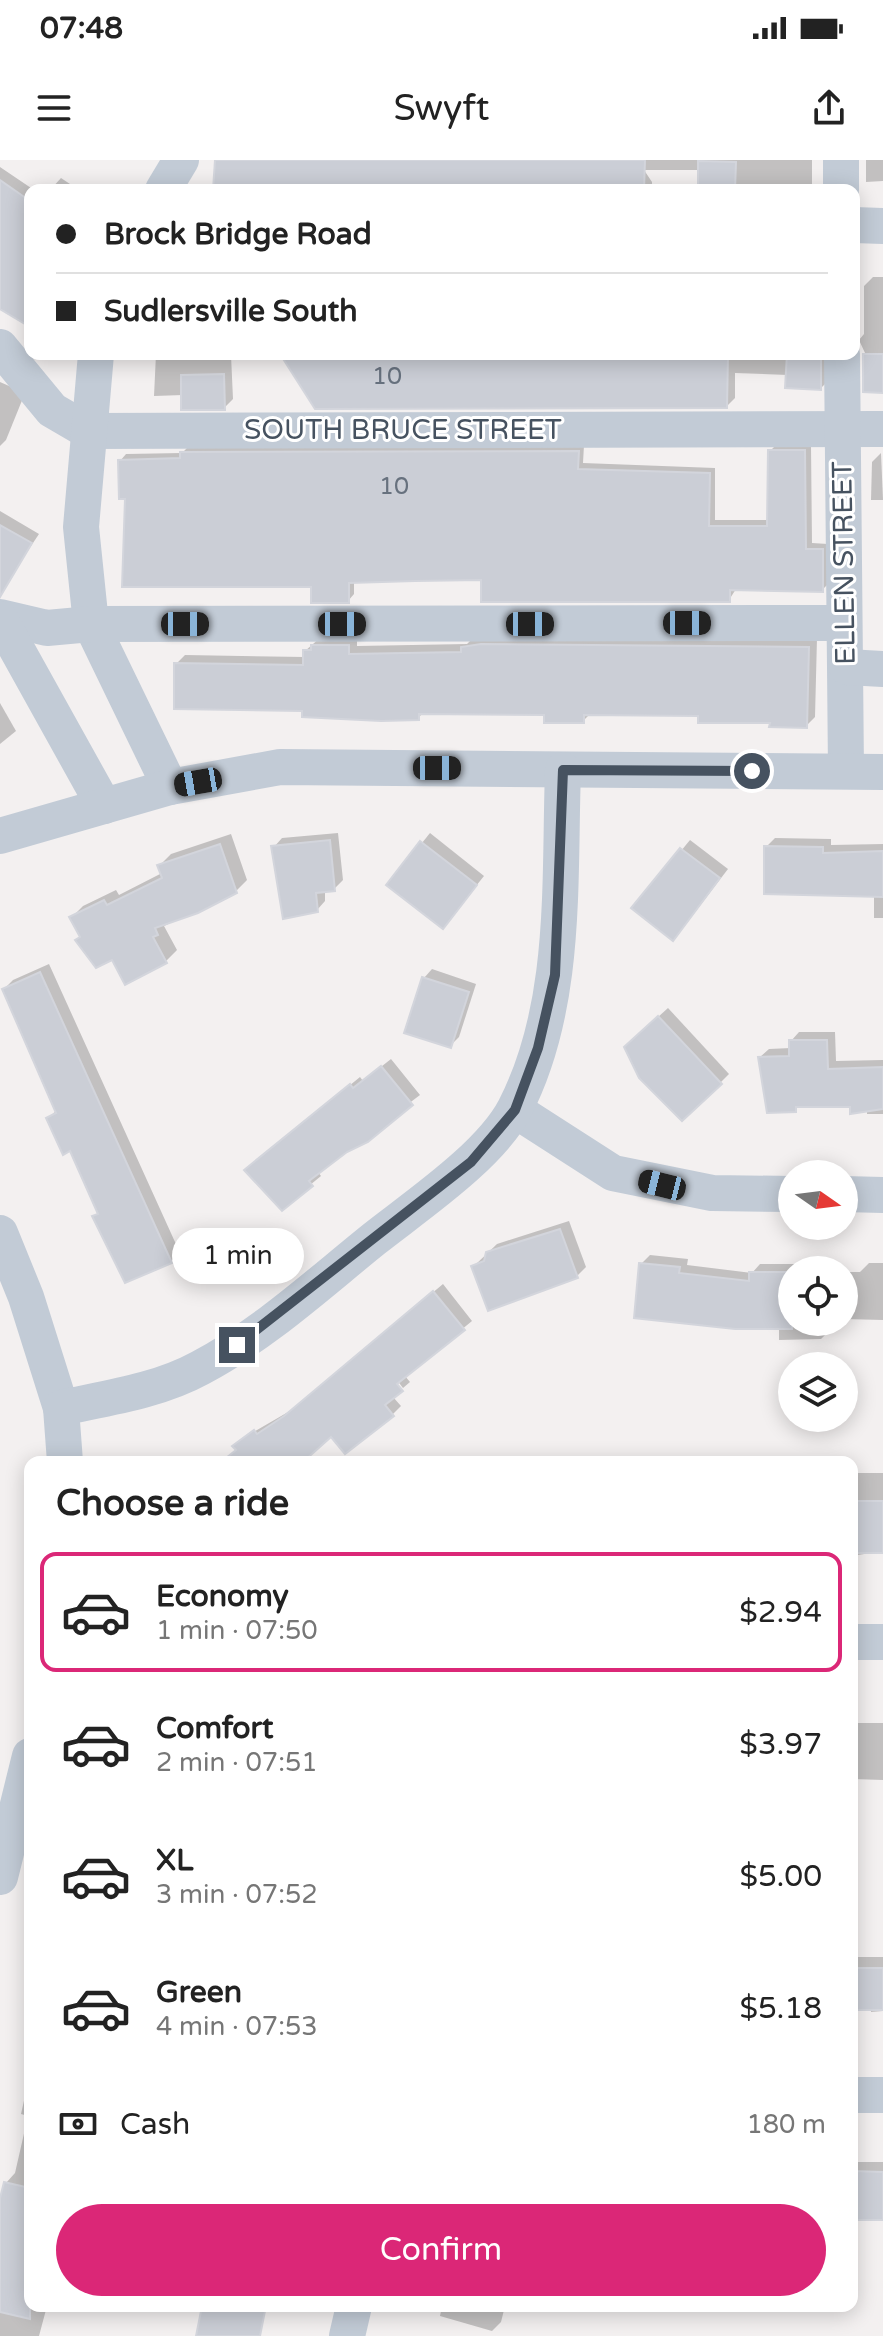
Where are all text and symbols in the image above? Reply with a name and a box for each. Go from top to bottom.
text: 07:48 [40,10,123,47]
icon: menu [32,86,76,130]
icon: share [807,86,851,130]
text: Swyft [393,87,490,130]
text: Brock Bridge Road [104,216,372,253]
text: Sudlersville South [104,293,357,330]
house number: 10 [372,362,402,391]
street label: SOUTH BRUCE STREET [244,413,562,447]
street label: ELLEN STREET [825,461,863,665]
house number: 10 [379,472,409,501]
car [663,611,711,635]
car [161,612,209,636]
car [318,612,366,636]
car [506,612,554,636]
route start [734,753,770,789]
car [413,756,461,780]
car [172,766,224,798]
north arrow [778,1160,858,1240]
map controls [778,1160,858,1432]
car [636,1168,688,1202]
callout: 1 min [171,1229,303,1285]
text: 1 min [203,1240,273,1271]
button: locate [778,1256,858,1336]
route end [219,1327,255,1363]
button: layers [778,1352,858,1432]
text: Choose a ride [56,1482,289,1525]
icon: car [60,1576,132,1648]
text: Economy [156,1578,289,1615]
text: $2.94 [739,1594,822,1631]
text: 1 min · 07:50 [156,1615,318,1646]
icon: car [60,1708,132,1780]
text: Comfort [156,1710,274,1747]
text: $3.97 [739,1726,822,1763]
text: 2 min · 07:51 [156,1747,318,1778]
icon: car [60,1840,132,1912]
text: XL [156,1842,193,1879]
text: $5.00 [740,1858,822,1895]
text: 3 min · 07:52 [156,1879,318,1910]
icon: car [60,1972,132,2044]
text: Green [156,1974,242,2011]
text: $5.18 [740,1990,822,2027]
text: 4 min · 07:53 [156,2011,318,2042]
icon: cash [56,2102,100,2146]
text: Cash [120,2106,190,2143]
text: 180 m [746,2109,826,2140]
button: Confirm [56,2204,826,2296]

